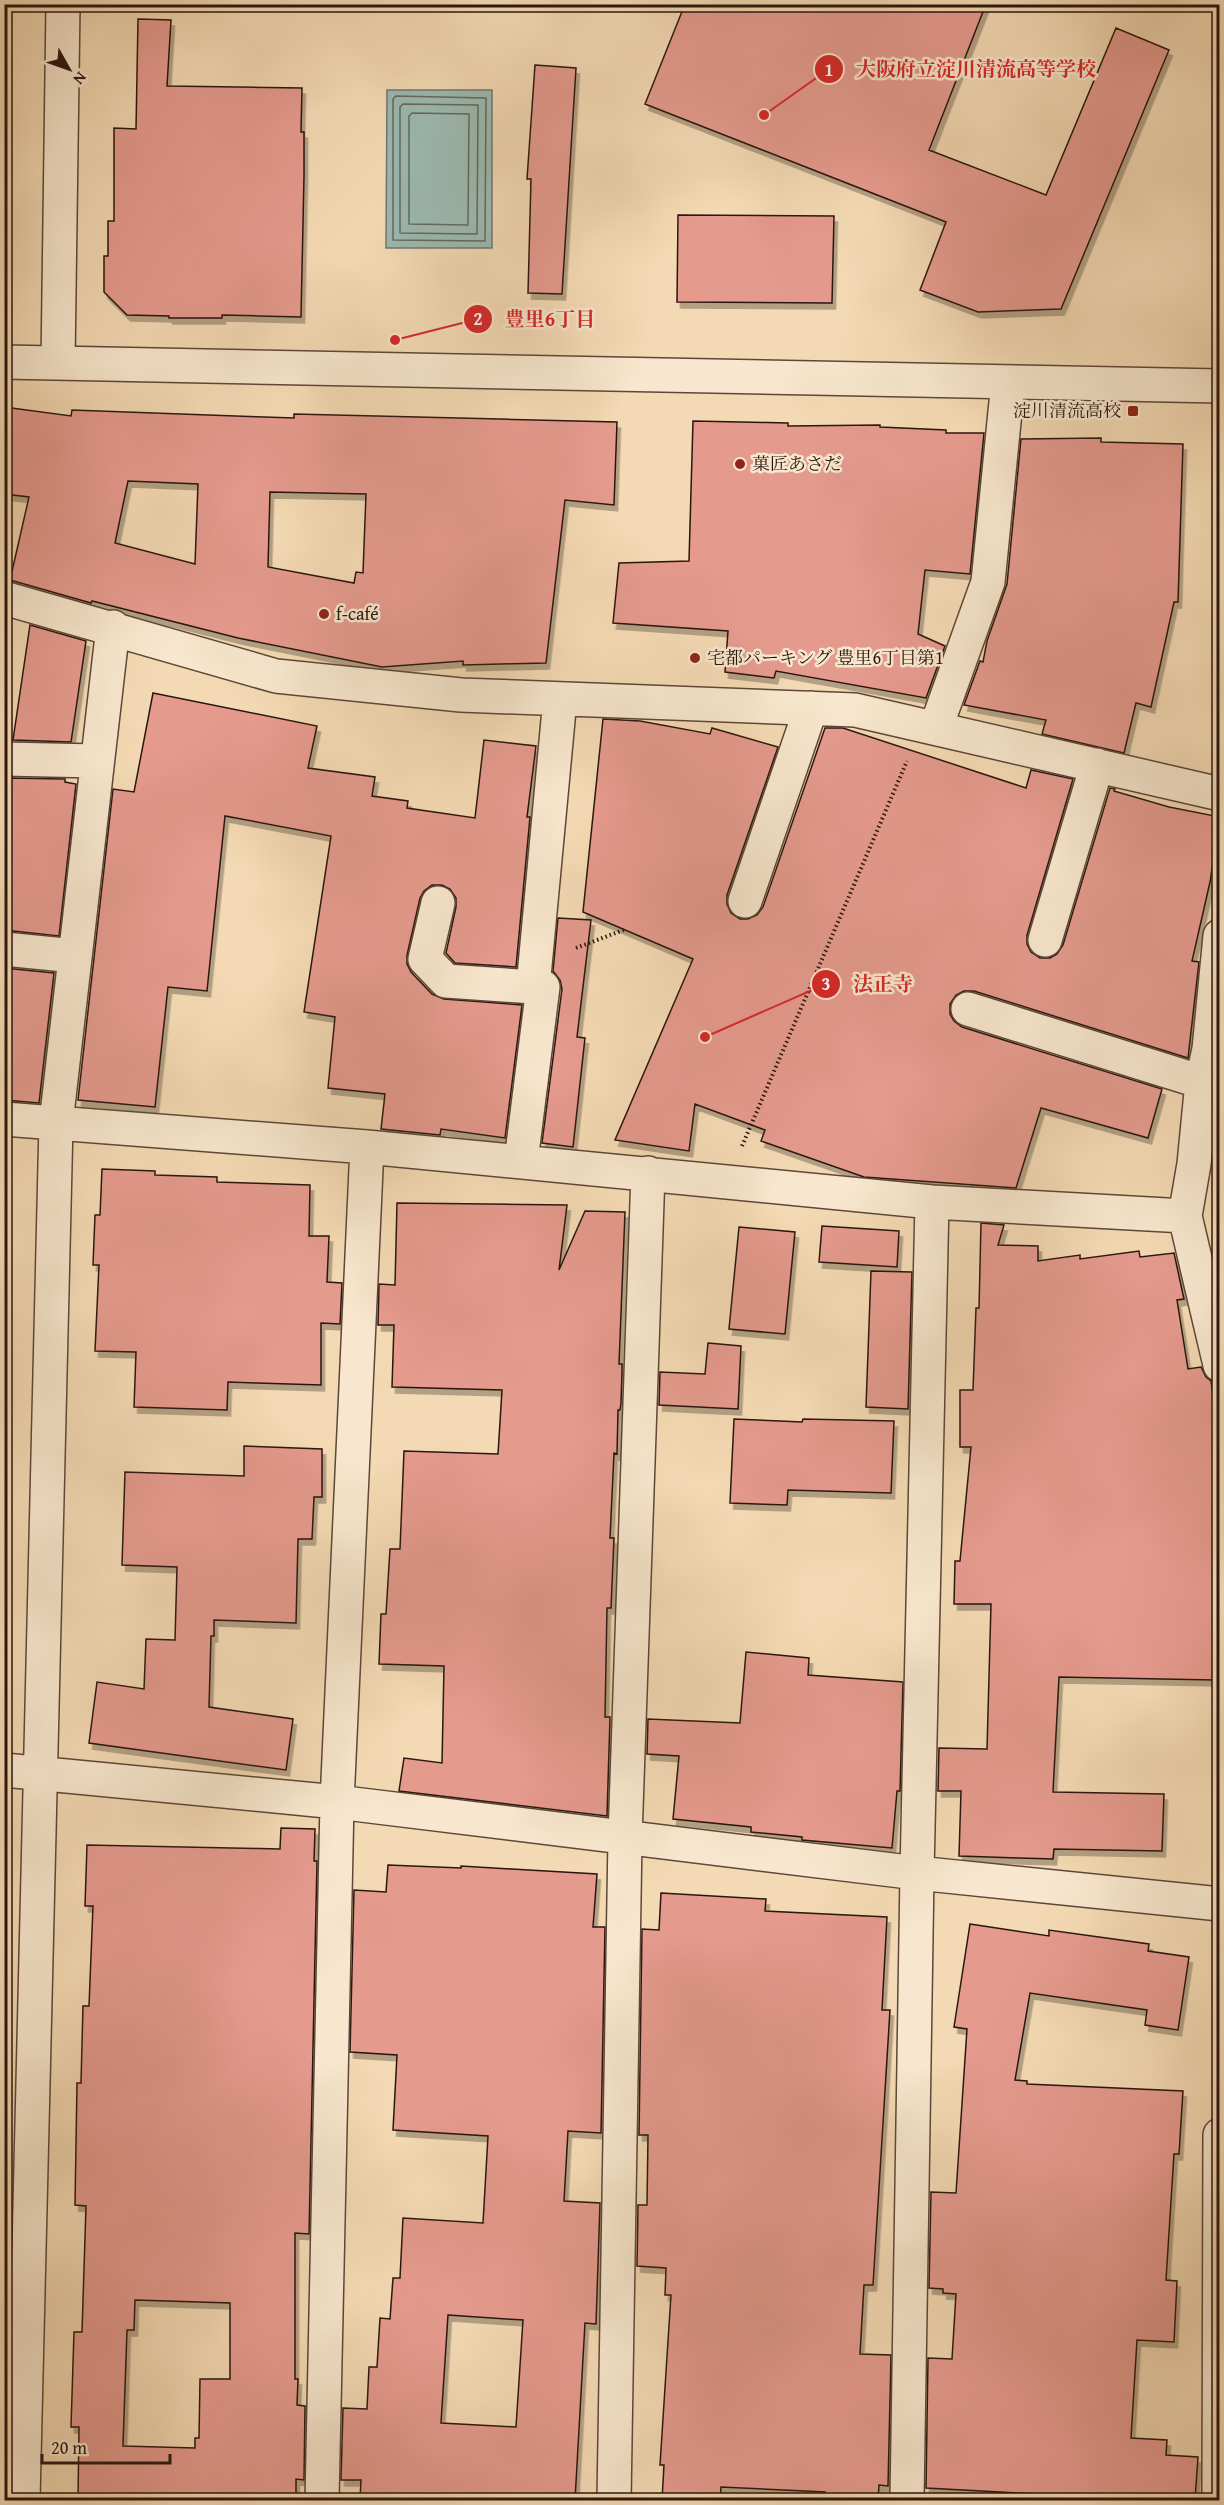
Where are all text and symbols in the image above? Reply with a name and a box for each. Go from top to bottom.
north arrow [39,39,99,99]
callout: 大阪府立淀川清流高等学校 [814,50,1108,88]
text: 大阪府立淀川清流高等学校 [856,54,1096,83]
text: 1 [824,56,834,83]
text: N [68,67,93,91]
callout: 豊里6丁目 [463,300,607,338]
text: 豊里6丁目 [505,304,595,333]
text: 2 [473,305,483,332]
place label: 淀川清流高校 [1013,397,1121,424]
marker: 淀川清流高校 [1126,404,1140,418]
place label: 菓匠あさだ [752,450,842,477]
marker: 菓匠あさだ [733,457,747,471]
place label: f-café [336,600,379,627]
marker: f-café [317,607,331,621]
place label: 宅都パーキング 豊里6丁目第1 [707,644,944,671]
marker: 宅都パーキング 豊里6丁目第1 [688,651,702,665]
callout: 法正寺 [811,965,925,1003]
text: 法正寺 [853,969,913,998]
text: 3 [821,970,831,997]
scale bar [42,2427,170,2465]
text: 20 m [51,2434,87,2461]

